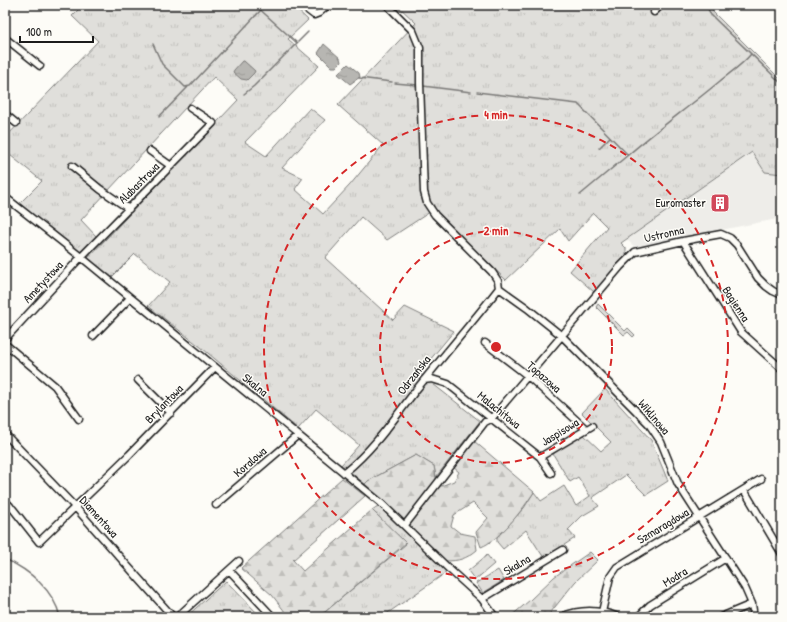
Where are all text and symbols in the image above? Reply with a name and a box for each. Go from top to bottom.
scale bar [20,18,93,44]
text: 100 m [26,23,52,40]
text: 4 min [484,106,508,123]
street label: Alabastrowa [114,158,163,207]
building icon: Euromaster [709,192,731,214]
place label: Euromaster [655,194,706,211]
street label: Ustronna [642,221,686,246]
text: 2 min [484,222,509,239]
street label: Ametystowa [19,257,67,306]
street label: Bagienna [719,283,754,325]
centre of rings [489,340,503,354]
street label: Odrzańska [393,351,435,398]
street label: Topazowa [523,357,565,397]
street label: Skalna [239,369,272,400]
street label: Brylantowa [141,380,187,427]
street label: Malachitowa [474,387,525,433]
street label: Wiklinowa [635,395,674,438]
street label: Jaspisowa [538,413,582,450]
street label: Koralowa [229,442,270,481]
street label: Diamentowa [76,492,123,541]
street label: Szmaragdowa [634,503,692,548]
street label: Skalna [500,550,534,579]
street label: Modra [659,562,691,591]

